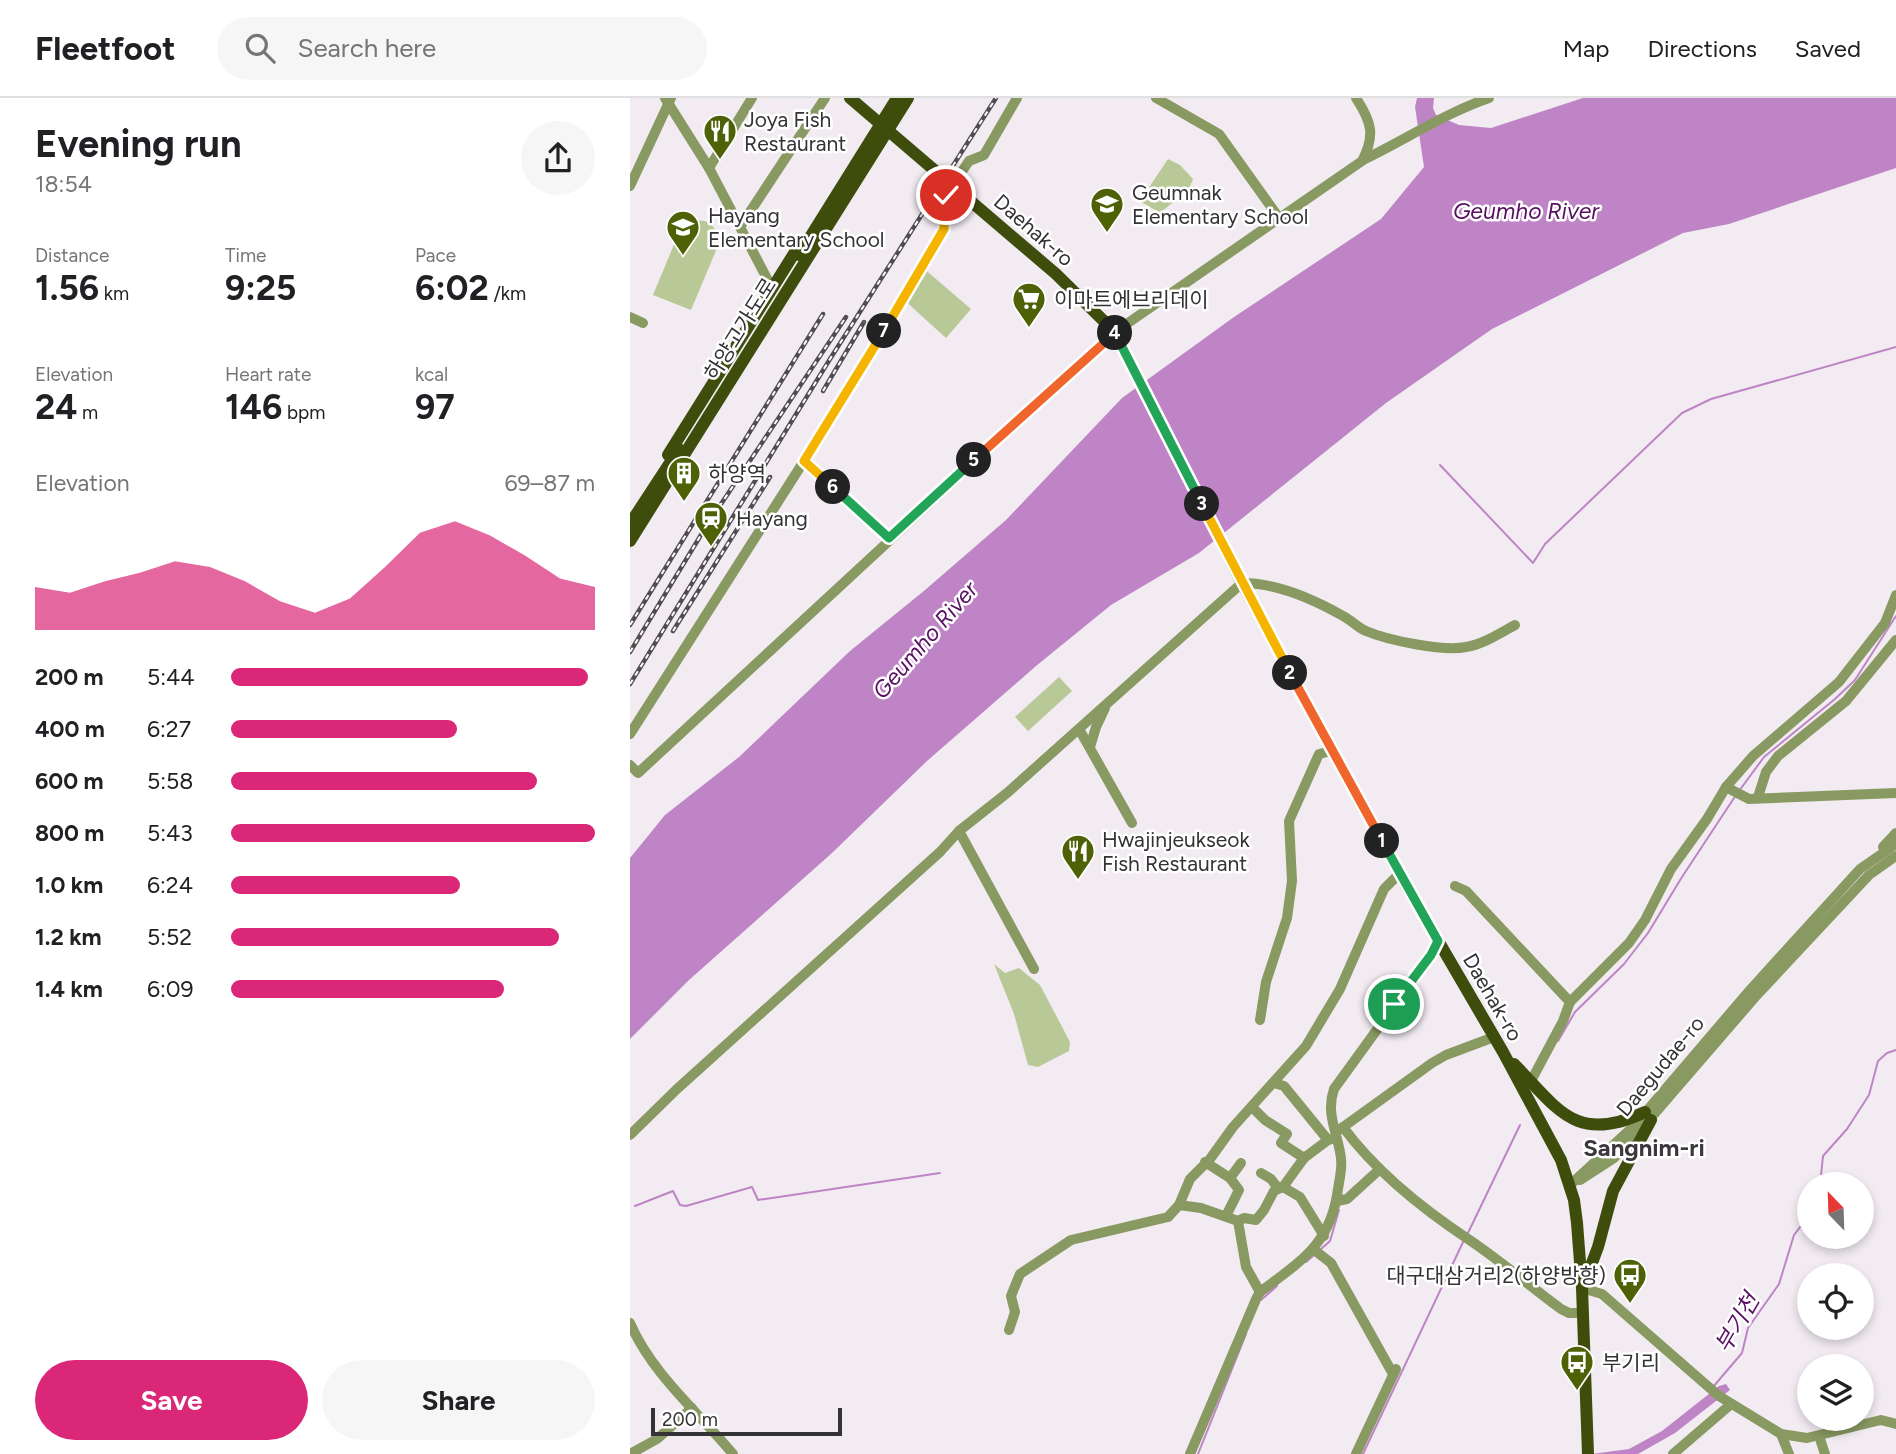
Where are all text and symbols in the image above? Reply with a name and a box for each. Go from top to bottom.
search box [217,17,707,80]
text: Fleetfoot [35,29,175,68]
icon: search [241,29,279,67]
text: Search here [297,32,436,64]
text: Map [1563,34,1609,63]
text: Directions [1647,34,1757,63]
text: Saved [1795,34,1861,63]
place label: Joya Fish Restaurant [744,107,846,156]
restaurant icon: Joya Fish Restaurant [701,112,739,161]
text: Evening run [35,121,242,167]
button: share [521,121,595,195]
pin [916,165,976,225]
text: 18:54 [35,170,92,198]
icon: check [927,176,965,214]
place label: Geumnak Elementary School [1132,180,1308,229]
school or university icon: Geumnak Elementary School [1088,185,1126,234]
street label: Daehak-ro [989,189,1079,271]
water label: Geumho River [1453,197,1600,225]
place label: Hayang Elementary School [708,203,884,252]
school or university icon: Hayang Elementary School [664,208,702,257]
text: Distance [35,244,109,267]
text: Time [225,244,266,267]
text: Pace [415,244,456,267]
text: 1.56 [35,267,99,309]
text: 9:25 [225,267,296,309]
text: 6:02 [415,267,489,309]
street label: 하양고가도로 [699,273,781,385]
supermarket icon: 이마트에브리데이 [1010,280,1048,329]
text: km [99,282,129,305]
text: /km [489,282,526,305]
place label: 이마트에브리데이 [1054,287,1209,312]
pin: 7 [866,314,902,348]
pin: 4 [1098,316,1133,350]
text: 7 [878,319,889,342]
text: 4 [1108,321,1121,344]
text: Elevation [35,363,113,386]
text: Heart rate [225,363,311,386]
text: kcal [415,363,448,386]
text: 24 [35,386,77,428]
text: 146 [225,386,282,428]
text: 97 [415,386,455,428]
text: m [77,401,98,424]
text: bpm [282,401,325,424]
pin: 5 [956,442,992,478]
text: 5 [968,448,979,471]
building icon: 하양역 [665,454,703,503]
place label: 하양역 [708,461,766,486]
text: Elevation [35,469,130,497]
text: 69–87 m [505,469,595,497]
pin: 6 [816,470,850,504]
text: 6 [827,475,838,498]
pin: 3 [1184,486,1220,522]
text: 3 [1196,492,1207,515]
station icon: Hayang [692,499,730,548]
place label: Hayang [736,506,808,531]
water label: Geumho River [866,575,984,704]
pin: 2 [1272,656,1308,690]
text: 2 [1284,661,1295,684]
text: 200 m [35,663,104,691]
text: 5:44 [147,663,195,691]
text: 400 m [35,715,105,743]
text: 6:27 [147,715,191,743]
text: 600 m [35,767,104,795]
text: 5:58 [147,767,193,795]
text: 800 m [35,819,104,847]
text: 5:43 [147,819,193,847]
pin: 1 [1364,824,1400,858]
place label: Hwajinjeukseok Fish Restaurant [1102,827,1250,876]
text: 1 [1377,829,1386,852]
restaurant icon: Hwajinjeukseok Fish Restaurant [1059,832,1097,881]
text: 1.0 km [35,871,103,899]
text: 6:24 [147,871,193,899]
text: 1.2 km [35,923,102,951]
text: 5:52 [147,923,192,951]
street label: Daehak-ro [1458,949,1528,1045]
pin [1364,974,1424,1034]
text: 1.4 km [35,975,103,1003]
text: 6:09 [147,975,194,1003]
icon: arrive [1375,985,1413,1023]
street label: Daegudae-ro [1611,1011,1709,1121]
district label: Sangnim-ri [1583,1133,1705,1162]
north arrow [1797,1172,1874,1250]
map controls [1797,1172,1874,1431]
bus stop icon: 대구대삼거리2(하양방향) [1611,1256,1649,1305]
place label: 대구대삼거리2(하양방향) [1386,1263,1606,1288]
button: locate [1797,1263,1874,1340]
water label: 부기천 [1709,1286,1766,1357]
bus stop icon: 부기리 [1558,1343,1596,1392]
place label: 부기리 [1602,1350,1660,1375]
button: layers [1797,1354,1874,1431]
button: Save [35,1360,308,1440]
button: Share [322,1360,595,1440]
scale bar [651,1405,842,1437]
text: 200 m [662,1408,718,1431]

